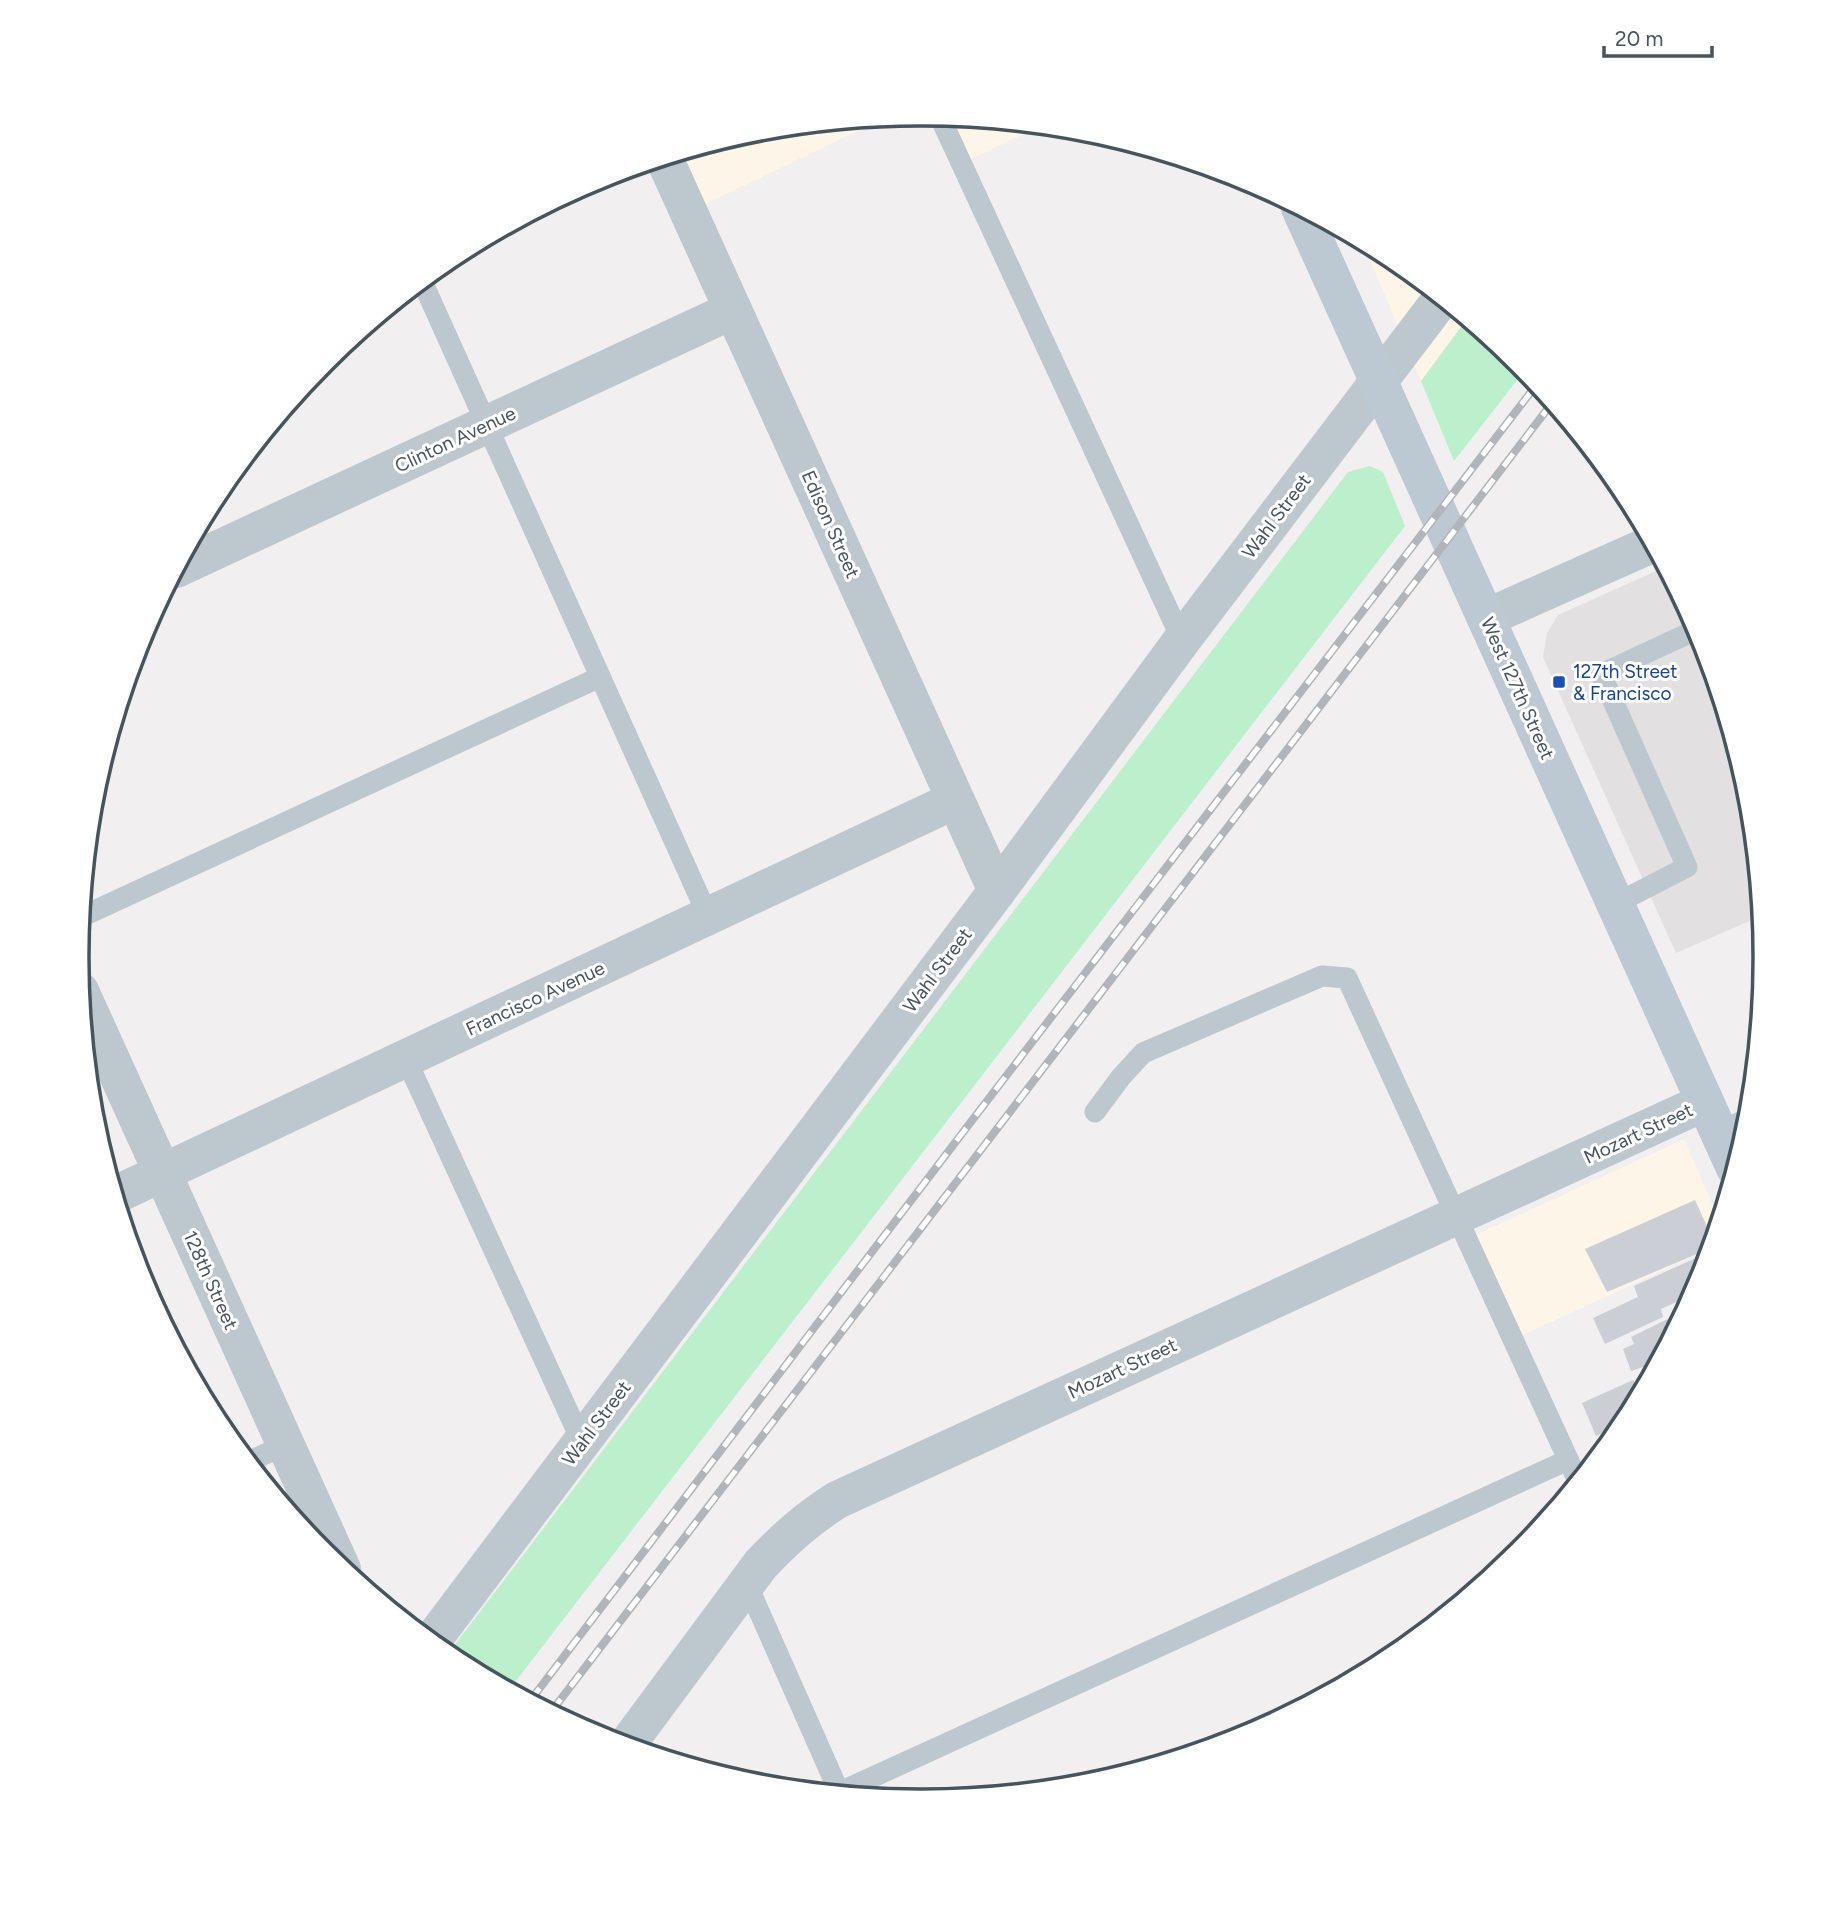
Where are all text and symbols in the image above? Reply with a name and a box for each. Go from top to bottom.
scale bar [1604,14,1713,58]
text: 20 m [1615,26,1663,51]
street label: Clinton Avenue [391,401,519,477]
street label: Edison Street [797,467,864,581]
street label: Wahl Street [1237,470,1316,563]
street label: West 127th Street [1476,614,1559,763]
place label: 127th Street & Francisco [1573,660,1677,705]
marker: 127th Street & Francisco [1551,674,1567,690]
street label: Wahl Street [898,924,977,1017]
street label: Francisco Avenue [462,956,608,1041]
street label: Mozart Street [1580,1098,1696,1169]
street label: 128th Street [179,1227,243,1333]
street label: Mozart Street [1064,1333,1180,1404]
street label: Wahl Street [557,1377,636,1470]

